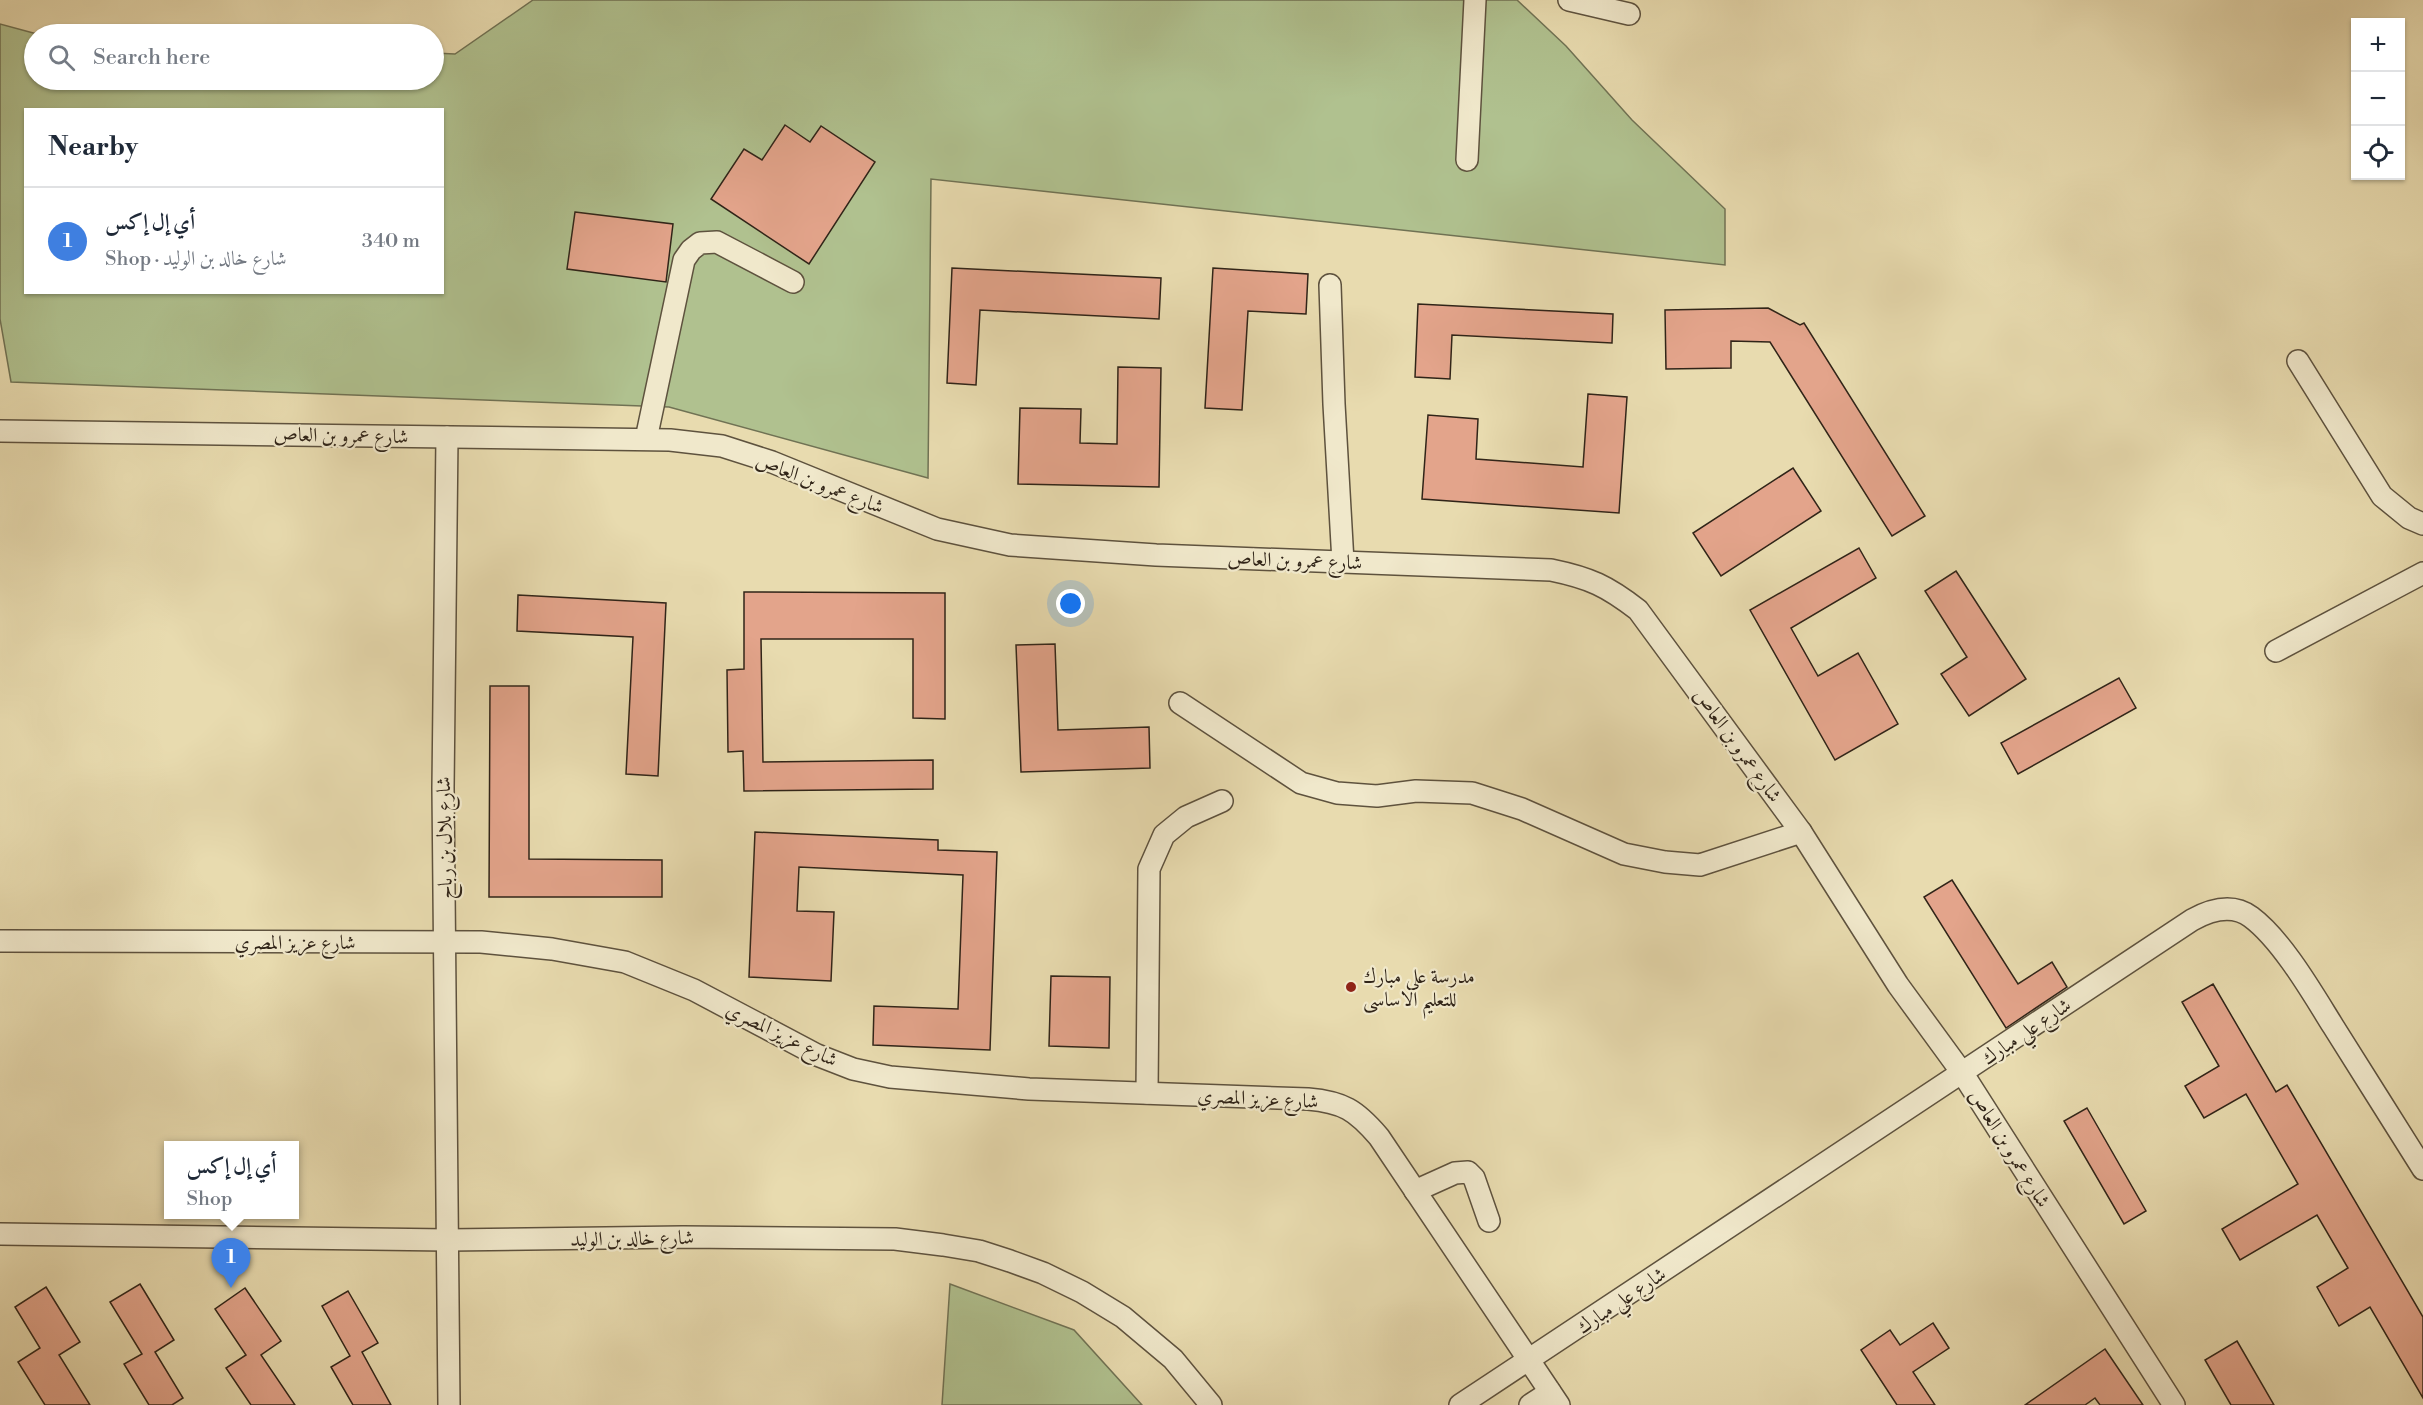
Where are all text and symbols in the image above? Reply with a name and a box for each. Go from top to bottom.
map controls [2351,18,2405,180]
button: + [2351,18,2405,72]
search box [24,24,444,90]
icon: search [45,41,78,74]
text: Search here [93,44,210,71]
button: − [2351,72,2405,126]
button: locate [2351,126,2405,180]
text: Nearby [48,131,138,163]
text: أي إل إكس [105,209,195,236]
text: 1 [63,229,72,254]
text: 340 m [362,229,420,254]
text: Shop · شارع خالد بن الوليد [105,247,287,272]
street label: شارع عمرو بن العاص [273,423,409,454]
street label: شارع عمرو بن العاص [751,449,887,524]
street label: شارع عمرو بن العاص [1227,547,1363,580]
your location [1056,589,1085,618]
street label: شارع عمرو بن العاص [1684,684,1787,810]
street label: شارع بلال بن رباح [432,776,463,900]
street label: شارع عزيز المصري [234,931,356,960]
place label: مدرسة على مبارك للتعليم الاساسى [1363,965,1475,1019]
marker: مدرسة على مبارك للتعليم الاساسى [1344,980,1358,994]
street label: شارع علي مبارك [1977,993,2080,1076]
street label: شارع عزيز المصري [720,998,841,1077]
street label: شارع عزيز المصري [1197,1084,1319,1119]
street label: شارع عمرو بن العاص [1959,1085,2055,1215]
popup [164,1141,299,1219]
text: أي إل إكس [186,1153,277,1180]
text: Shop [186,1187,233,1212]
street label: شارع خالد بن الوليد [570,1226,694,1257]
pin: 1 [212,1238,250,1288]
street label: شارع علي مبارك [1572,1262,1675,1345]

